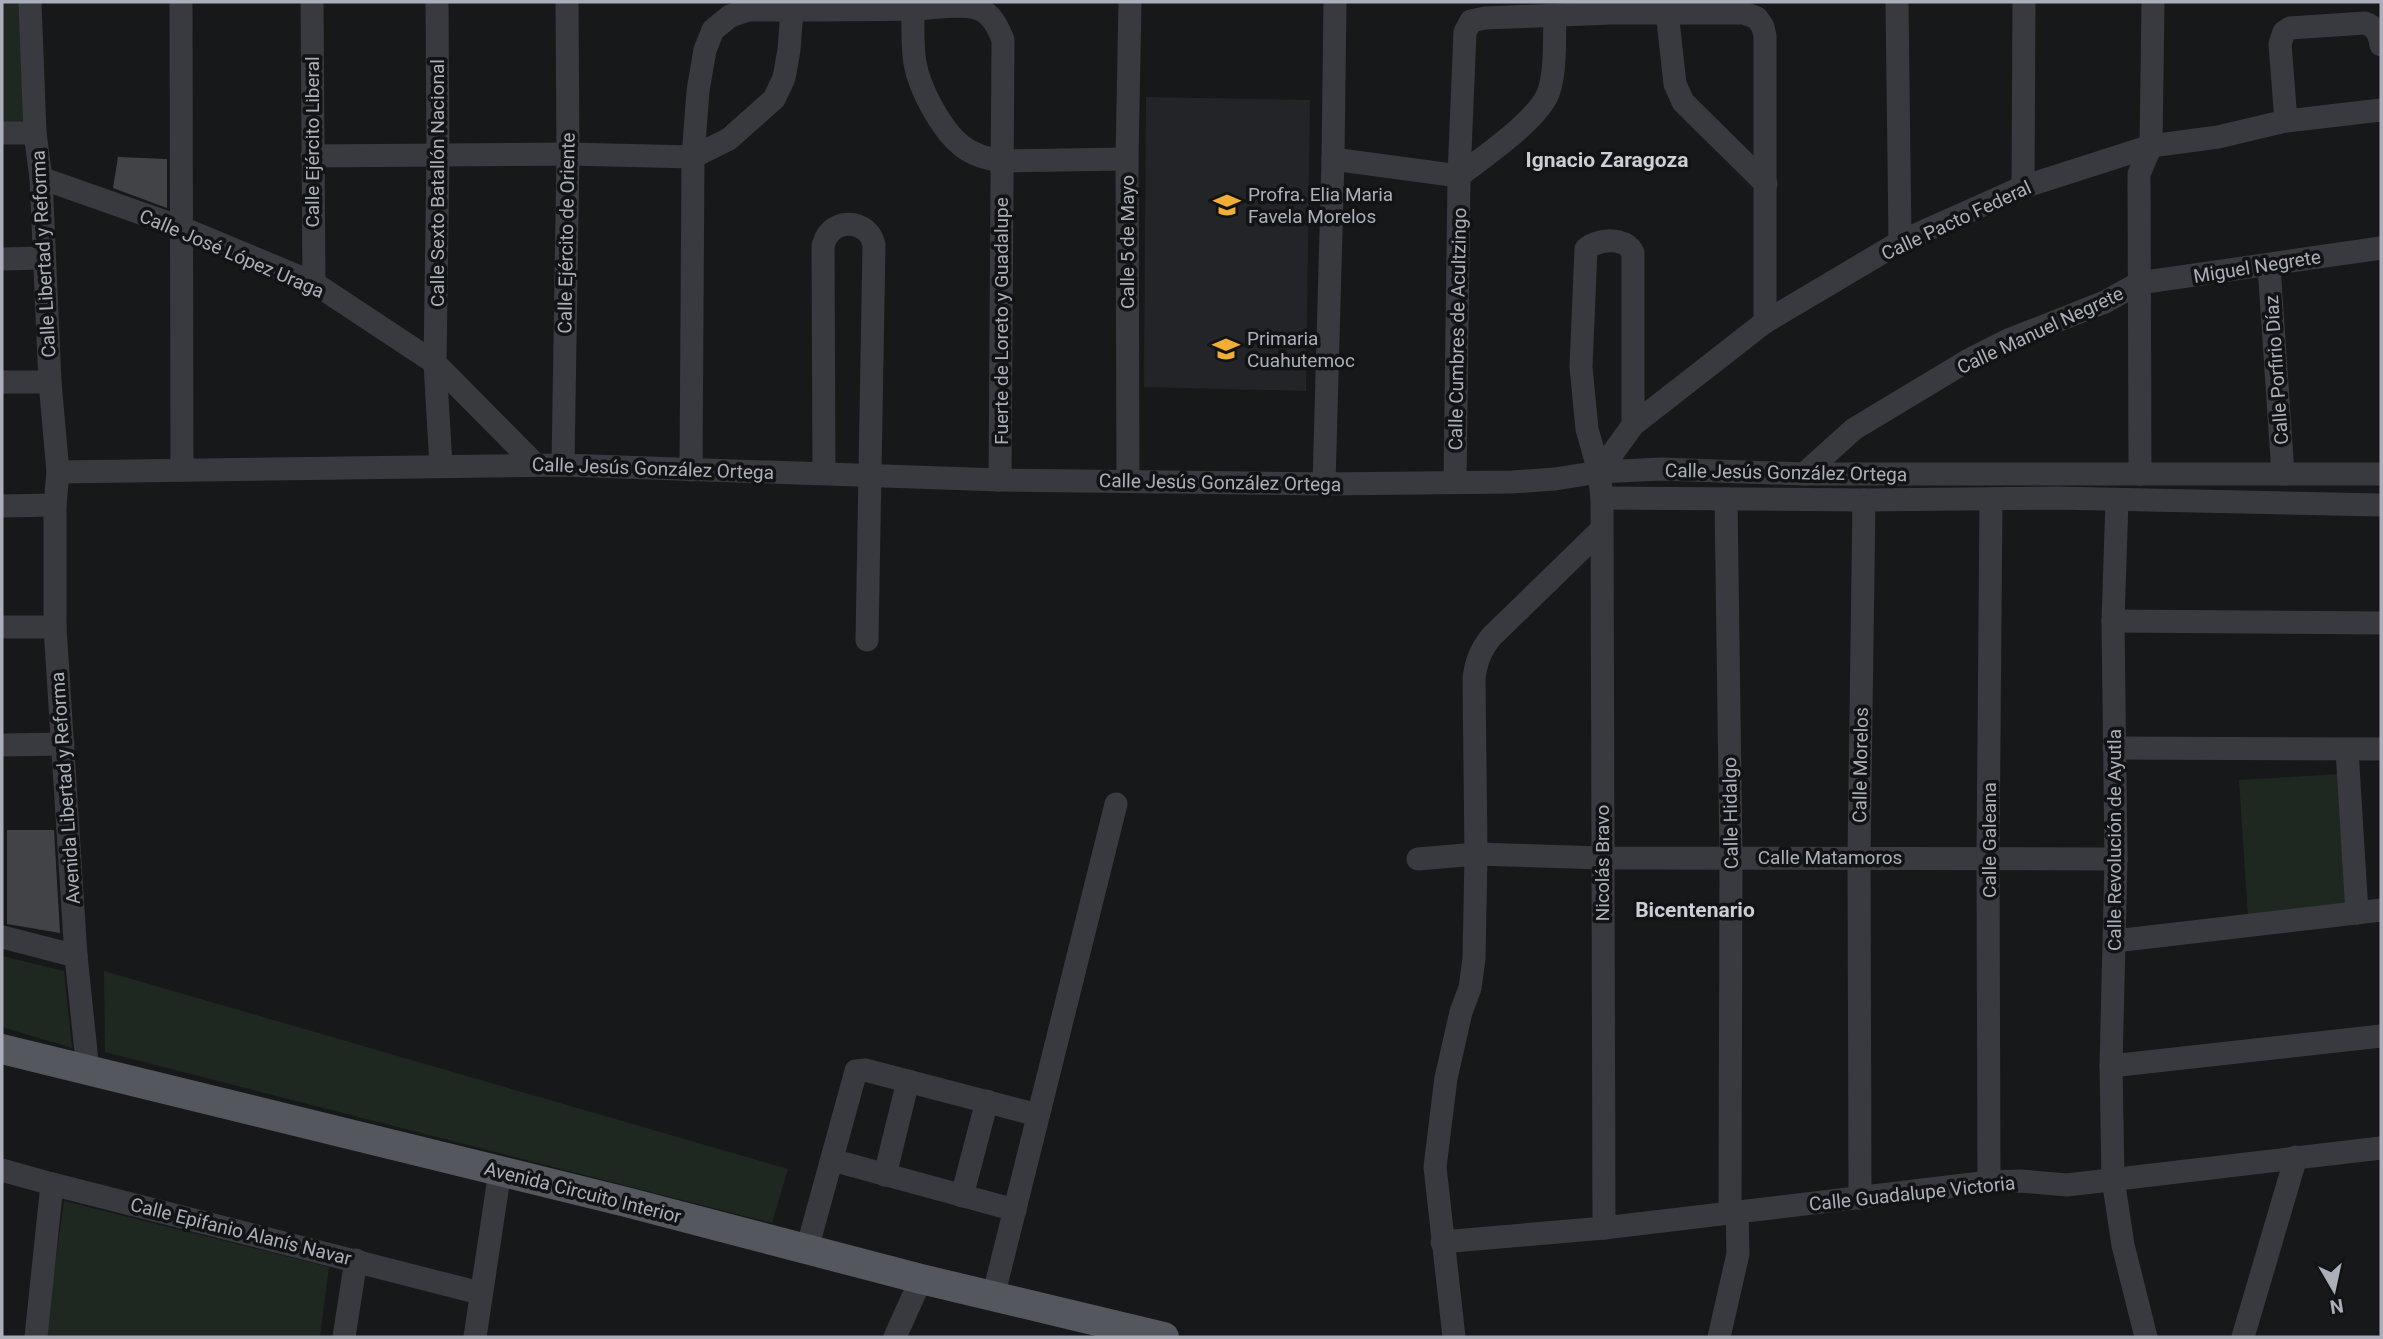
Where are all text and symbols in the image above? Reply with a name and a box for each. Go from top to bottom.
street label: Calle Ejército Liberal [301,56,324,228]
street label: Calle Sexto Batallón Nacional [426,59,449,307]
street label: Calle Ejército de Oriente [553,132,580,334]
district label: Ignacio Zaragoza [1526,148,1688,172]
street label: Calle Libertad y Reforma [27,150,60,358]
street label: Calle 5 de Mayo [1116,175,1139,309]
street label: Calle Pacto Federal [1878,176,2035,265]
place label: Profra. Elia Maria Favela Morelos [1248,183,1393,228]
school or university icon: Profra. Elia Maria Favela Morelos [1212,190,1242,220]
street label: Fuerte de Loreto y Guadalupe [990,197,1013,445]
street label: Calle José López Uraga [136,204,328,303]
street label: Calle Cumbres de Acultzingo [1444,207,1471,451]
street label: Miguel Negrete [2192,245,2322,288]
street label: Calle Manuel Negrete [1953,282,2127,379]
street label: Calle Porfirio Díaz [2260,294,2293,446]
place label: Primaria Cuahutemoc [1247,327,1355,372]
school or university icon: Primaria Cuahutemoc [1211,334,1241,364]
street label: Calle Jesús González Ortega [532,453,774,484]
street label: Calle Jesús González Ortega [1665,459,1907,486]
street label: Calle Jesús González Ortega [1099,469,1341,496]
street label: Avenida Libertad y Reforma [46,671,85,905]
street label: Calle Morelos [1848,707,1873,823]
street label: Calle Revolución de Ayutla [2103,729,2126,951]
street label: Calle Hidalgo [1718,757,1743,869]
street label: Calle Galeana [1978,782,2001,898]
street label: Nicolás Bravo [1591,805,1614,921]
street label: Calle Matamoros [1758,846,1902,869]
district label: Bicentenario [1635,898,1755,922]
street label: Avenida Circuito Interior [482,1157,684,1228]
street label: Calle Guadalupe Victoria [1808,1171,2016,1216]
street label: Calle Epifanio Alanís Navar [128,1193,354,1270]
north arrow [2299,1255,2369,1325]
text: N [2328,1294,2345,1319]

